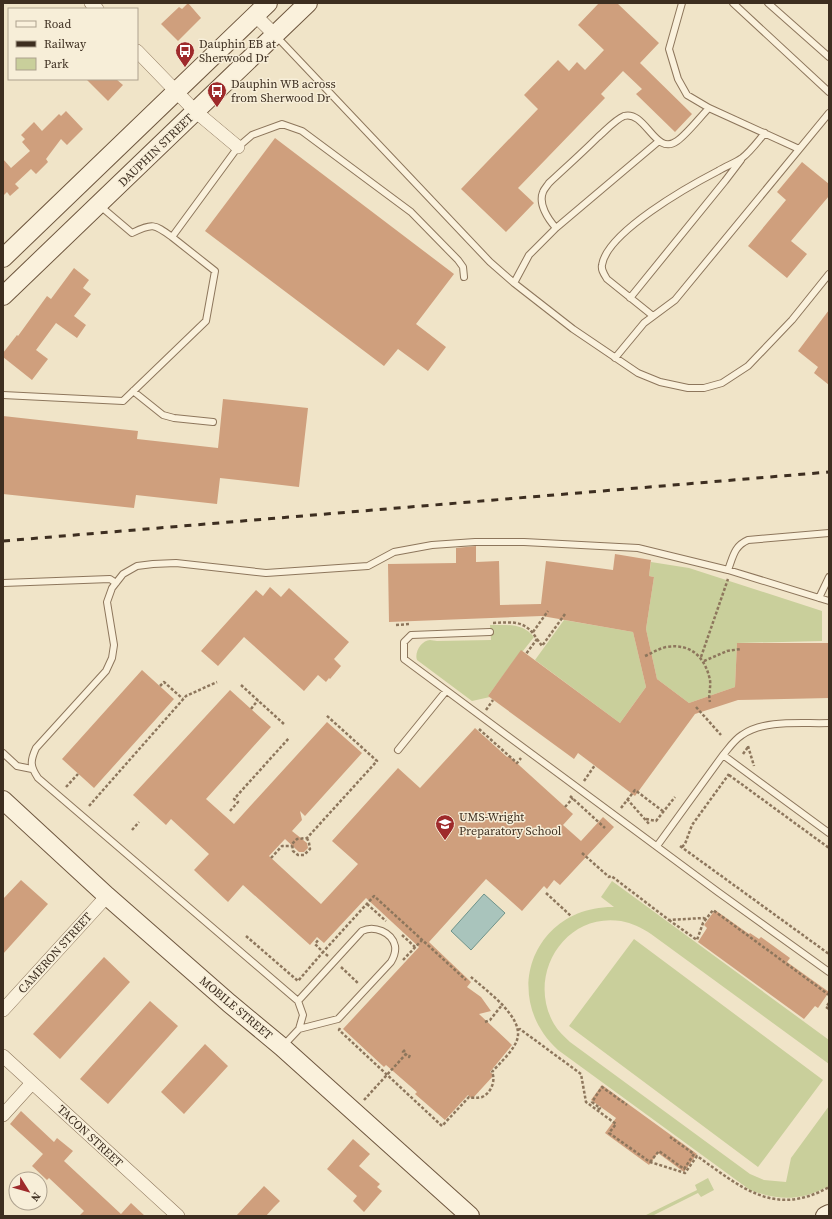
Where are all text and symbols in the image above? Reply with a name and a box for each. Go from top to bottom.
legend [8,8,138,80]
text: Road [44,16,71,32]
text: Railway [44,36,87,52]
place label: Dauphin EB at Sherwood Dr [199,36,276,66]
bus stop icon: Dauphin EB at Sherwood Dr [174,40,196,68]
text: Park [44,56,69,72]
place label: Dauphin WB across from Sherwood Dr [231,76,336,106]
bus stop icon: Dauphin WB across from Sherwood Dr [206,80,228,108]
street label: DAUPHIN STREET [115,109,198,190]
place label: UMS-Wright Preparatory School [459,809,562,839]
school or university icon: UMS-Wright Preparatory School [434,813,456,841]
street label: CAMERON STREET [14,909,96,997]
street label: MOBILE STREET [196,973,276,1044]
street label: TACON STREET [54,1101,127,1171]
north arrow [8,1171,48,1211]
text: N [27,1189,44,1204]

